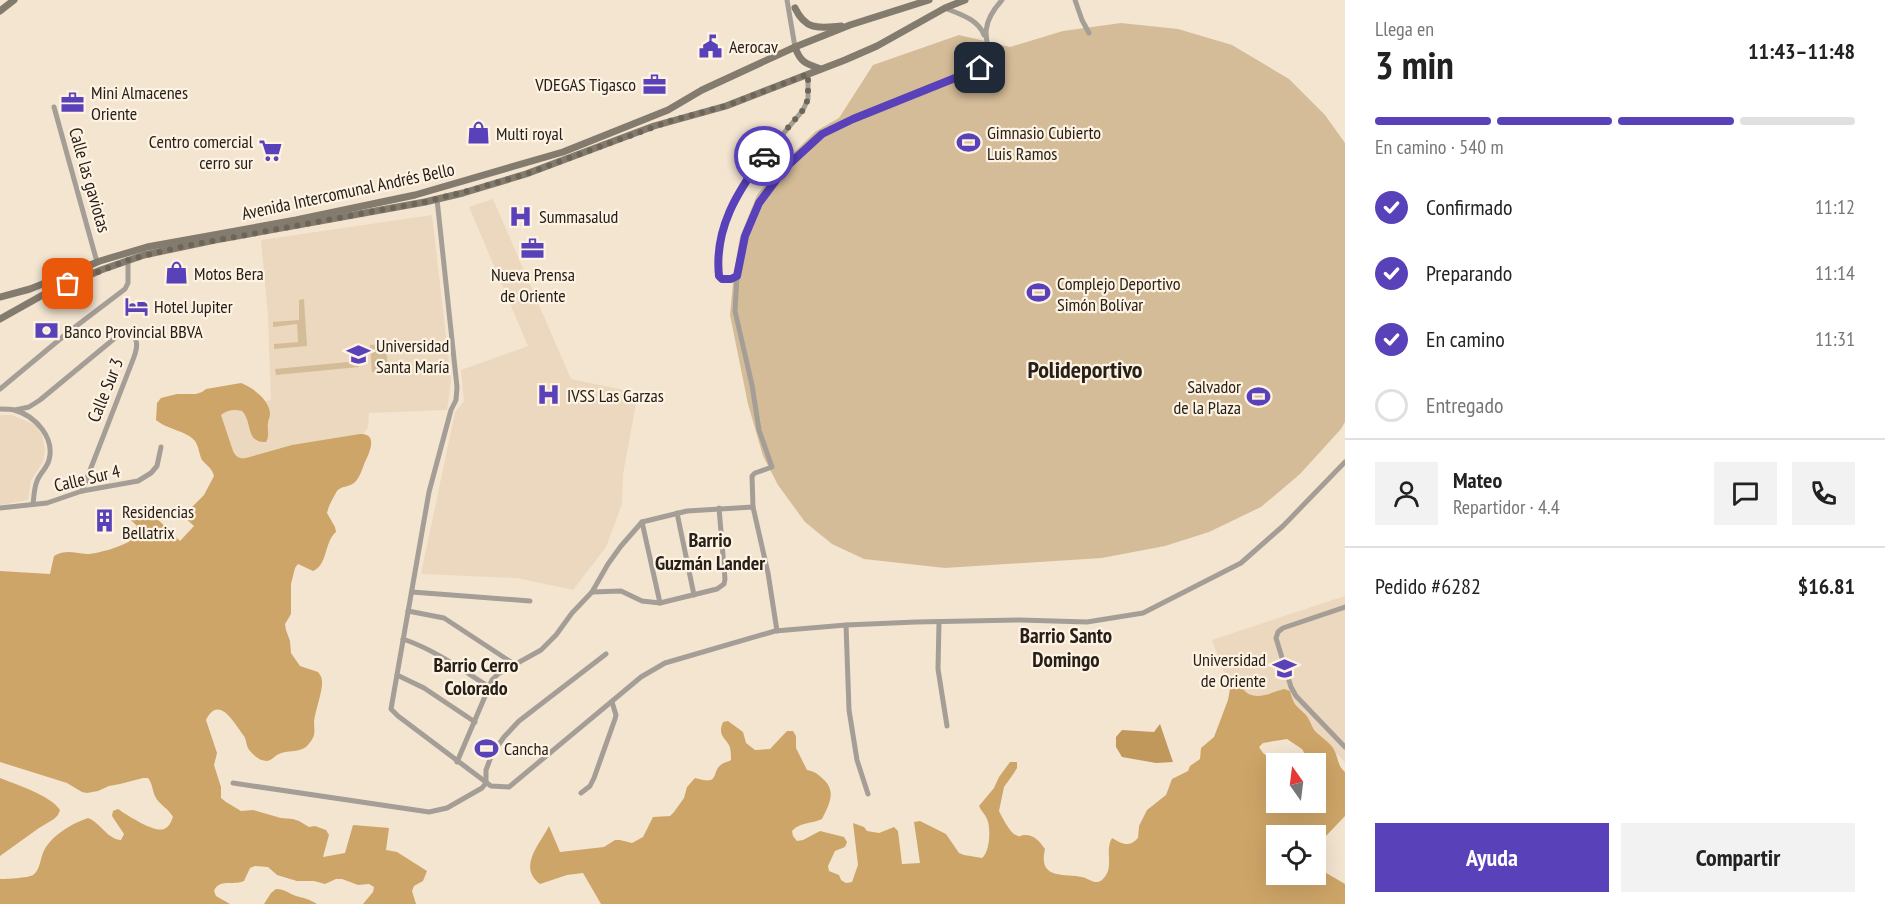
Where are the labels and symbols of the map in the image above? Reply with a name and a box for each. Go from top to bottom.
public building icon: Aerocav [698,33,724,59]
place label: Aerocav [729,35,778,58]
pin [954,42,1005,93]
office icon: VDEGAS Tigasco [641,71,667,97]
place label: VDEGAS Tigasco [534,73,636,96]
place label: Mini Almacenes Oriente [91,81,188,125]
office icon: Mini Almacenes Oriente [60,89,86,115]
shop icon: Multi royal [465,120,491,146]
place label: Gimnasio Cubierto Luis Ramos [987,121,1101,165]
place label: Multi royal [496,122,564,145]
street label: Calle las gaviotas [64,125,116,235]
courier [734,126,794,186]
sports icon: Gimnasio Cubierto Luis Ramos [956,129,982,155]
place label: Centro comercial cerro sur [149,130,254,174]
supermarket icon: Centro comercial cerro sur [258,138,284,164]
street label: Avenida Intercomunal Andrés Bello [240,157,457,225]
hospital icon: Summasalud [508,203,534,229]
place label: Summasalud [539,205,618,228]
office icon: Nueva Prensa de Oriente [520,235,546,261]
pin [42,258,93,309]
shop icon: Motos Bera [163,260,189,286]
place label: Motos Bera [194,262,264,285]
place label: Nueva Prensa de Oriente [491,263,575,307]
place label: Complejo Deportivo Simón Bolívar [1057,272,1181,316]
sports icon: Complejo Deportivo Simón Bolívar [1026,280,1052,306]
hotel icon: Hotel Jupiter [123,293,149,319]
place label: Hotel Jupiter [154,295,233,318]
bank icon: Banco Provincial BBVA [33,318,59,344]
place label: Banco Provincial BBVA [64,320,203,343]
place label: Universidad Santa María [376,334,449,378]
school or university icon: Universidad Santa María [345,342,371,368]
district label: Polideportivo [1027,354,1143,385]
street label: Calle Sur 3 [82,355,128,425]
place label: Salvador de la Plaza [1174,375,1241,419]
hospital icon: IVSS Las Garzas [536,382,562,408]
sports icon: Salvador de la Plaza [1246,383,1272,409]
place label: IVSS Las Garzas [567,384,664,407]
street label: Calle Sur 4 [52,459,122,497]
place label: Residencias Bellatrix [122,500,194,544]
building icon: Residencias Bellatrix [91,508,117,534]
district label: Barrio Guzmán Lander [655,527,765,576]
district label: Barrio Santo Domingo [1020,622,1112,673]
place label: Universidad de Oriente [1193,648,1266,692]
district label: Barrio Cerro Colorado [434,652,518,701]
school or university icon: Universidad de Oriente [1271,656,1297,682]
sports icon: Cancha [473,735,499,761]
place label: Cancha [504,737,549,760]
north arrow [1266,753,1326,813]

